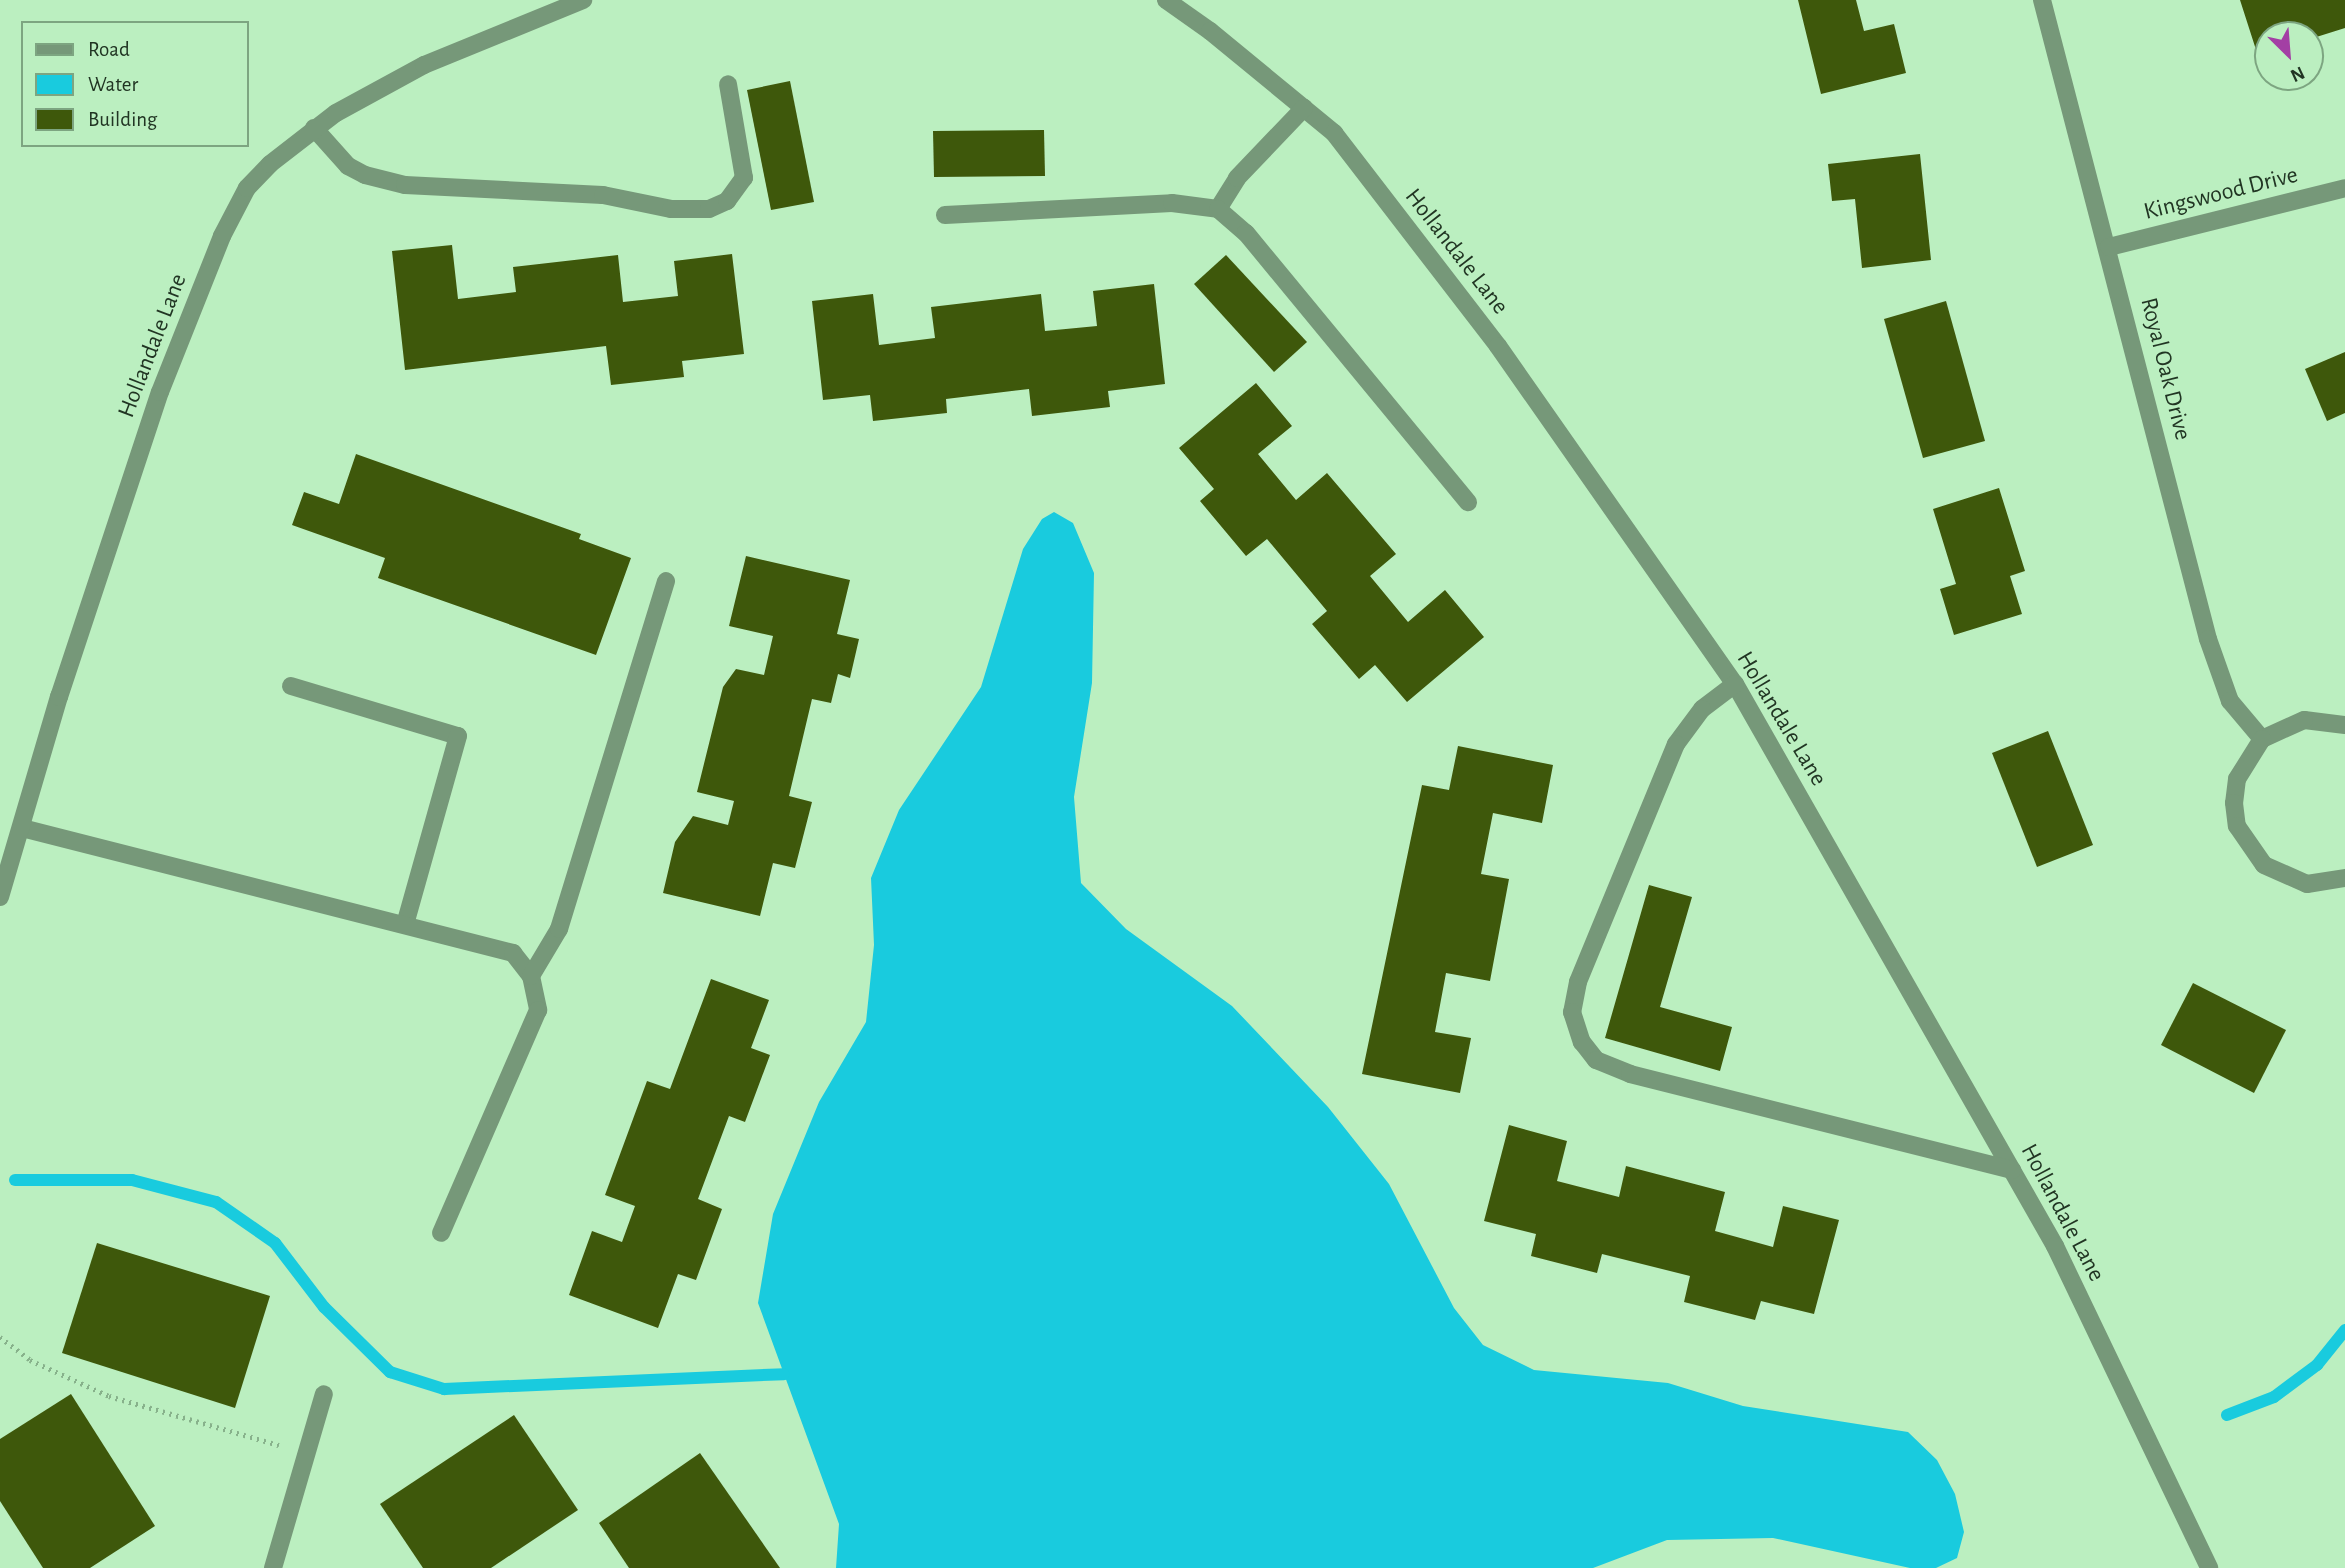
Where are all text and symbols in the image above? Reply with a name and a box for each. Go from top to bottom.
legend [21,21,248,147]
north arrow [2254,21,2324,91]
text: Road [88,39,130,60]
text: N [2287,62,2307,85]
text: Water [88,74,138,95]
text: Building [88,109,157,130]
street label: Kingswood Drive [2141,161,2301,227]
street label: Hollandale Lane [1398,183,1514,321]
street label: Hollandale Lane [112,270,194,422]
street label: Royal Oak Drive [2133,295,2197,443]
street label: Hollandale Lane [1730,647,1832,791]
street label: Hollandale Lane [2014,1139,2110,1287]

